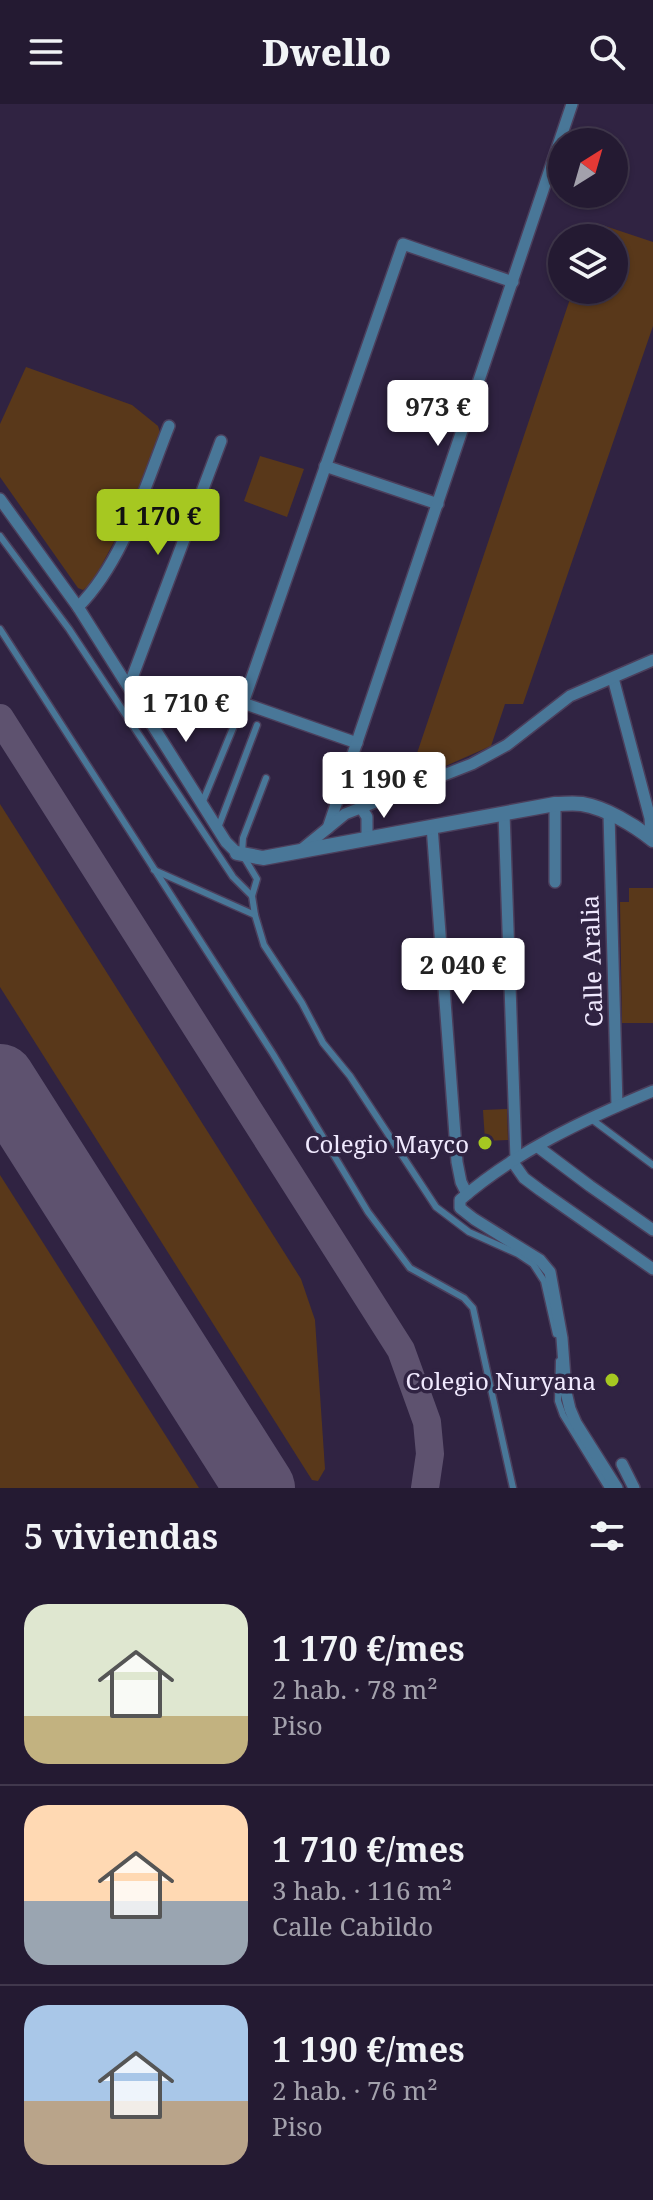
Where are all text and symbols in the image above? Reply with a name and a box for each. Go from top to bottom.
text: Dwello [262,28,391,77]
icon: menu [24,30,68,74]
icon: search [585,30,629,74]
north arrow [548,128,628,208]
map controls [548,128,628,304]
button: layers [548,224,628,304]
pin: 973 € [382,380,494,448]
text: 973 € [405,388,471,424]
pin: 1 170 € [84,489,232,557]
text: 1 170 € [115,497,201,533]
pin: 1 710 € [112,676,260,744]
text: 1 710 € [143,684,229,720]
pin: 1 190 € [310,752,458,820]
text: 1 190 € [341,760,427,796]
street label: Calle Aralia [572,894,610,1028]
pin: 2 040 € [389,938,537,1006]
text: 2 040 € [420,946,506,982]
place label: Colegio Mayco [305,1127,469,1160]
marker: Colegio Mayco [476,1134,494,1152]
place label: Colegio Nuryana [406,1364,596,1397]
marker: Colegio Nuryana [603,1371,621,1389]
text: 5 viviendas [24,1513,218,1559]
icon: filters [585,1514,629,1558]
text: 1 170 €/mes [272,1625,465,1671]
icon: home [88,1636,184,1732]
text: 2 hab. · 78 m² [272,1671,438,1707]
text: Piso [272,1707,323,1743]
text: 1 710 €/mes [272,1826,465,1872]
icon: home [88,1837,184,1933]
text: 3 hab. · 116 m² [272,1872,452,1908]
text: Calle Cabildo [272,1908,433,1944]
text: 1 190 €/mes [272,2026,465,2072]
icon: home [88,2037,184,2133]
text: 2 hab. · 76 m² [272,2072,438,2108]
text: Piso [272,2108,323,2144]

